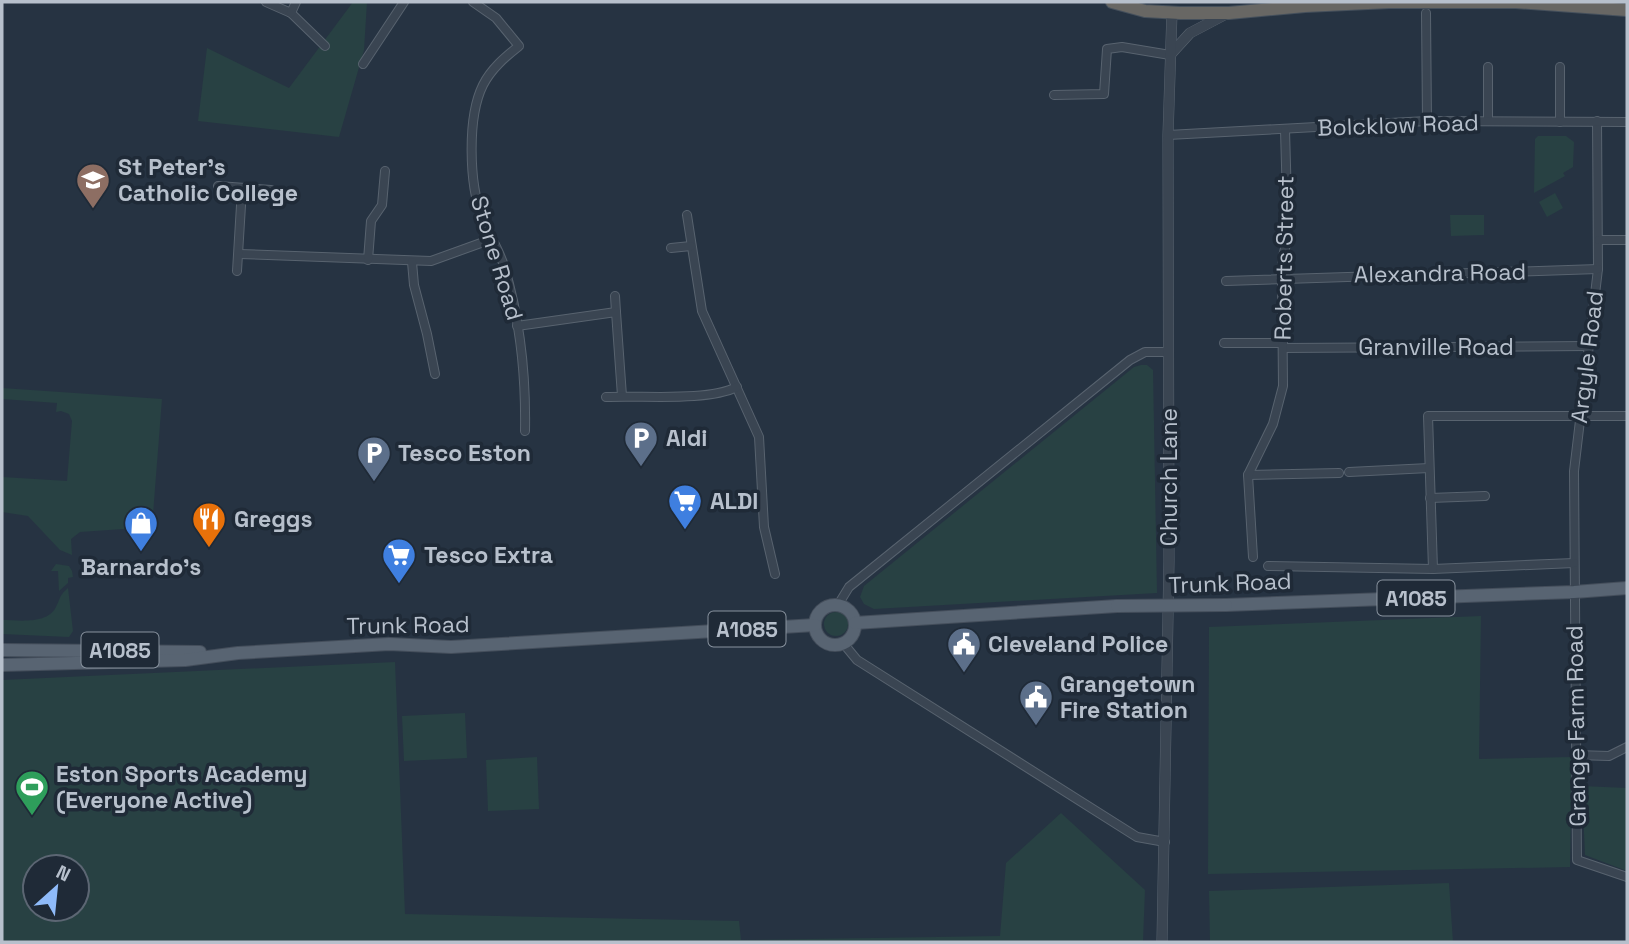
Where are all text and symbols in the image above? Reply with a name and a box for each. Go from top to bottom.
street label: Bolcklow Road [1317,107,1479,143]
place label: St Peter's Catholic College [118,152,298,208]
school or university icon: St Peter's Catholic College [74,161,112,210]
street label: Roberts Street [1268,175,1300,341]
street label: Stone Road [464,192,530,324]
street label: Alexandra Road [1354,256,1526,290]
street label: Argyle Road [1564,289,1610,425]
street label: Granville Road [1358,332,1514,362]
street label: Church Lane [1154,408,1184,546]
parking icon: Aldi [622,419,660,468]
place label: Aldi [666,423,708,453]
parking icon: Tesco Eston [355,434,393,483]
place label: Tesco Eston [398,438,531,468]
supermarket icon: ALDI [666,482,704,531]
place label: ALDI [710,486,758,516]
restaurant icon: Greggs [190,500,228,549]
shop icon: Barnardo's [122,504,160,553]
place label: Greggs [234,504,313,534]
supermarket icon: Tesco Extra [380,536,418,585]
place label: Tesco Extra [424,540,553,570]
place label: Barnardo's [81,552,201,582]
street label: Trunk Road [1168,566,1292,600]
road number: A1085 [1378,580,1454,616]
street label: Trunk Road [346,609,470,641]
road number: A1085 [708,612,786,646]
public building icon: Cleveland Police [945,625,983,674]
street label: Grange Farm Road [1559,625,1593,827]
place label: Cleveland Police [988,629,1168,659]
road number: A1085 [82,632,158,668]
place label: Grangetown Fire Station [1060,669,1195,725]
public building icon: Grangetown Fire Station [1017,678,1055,727]
place label: Eston Sports Academy (Everyone Active) [56,759,307,815]
sports icon: Eston Sports Academy (Everyone Active) [13,768,51,817]
north arrow [21,853,91,923]
text: N [52,859,75,887]

